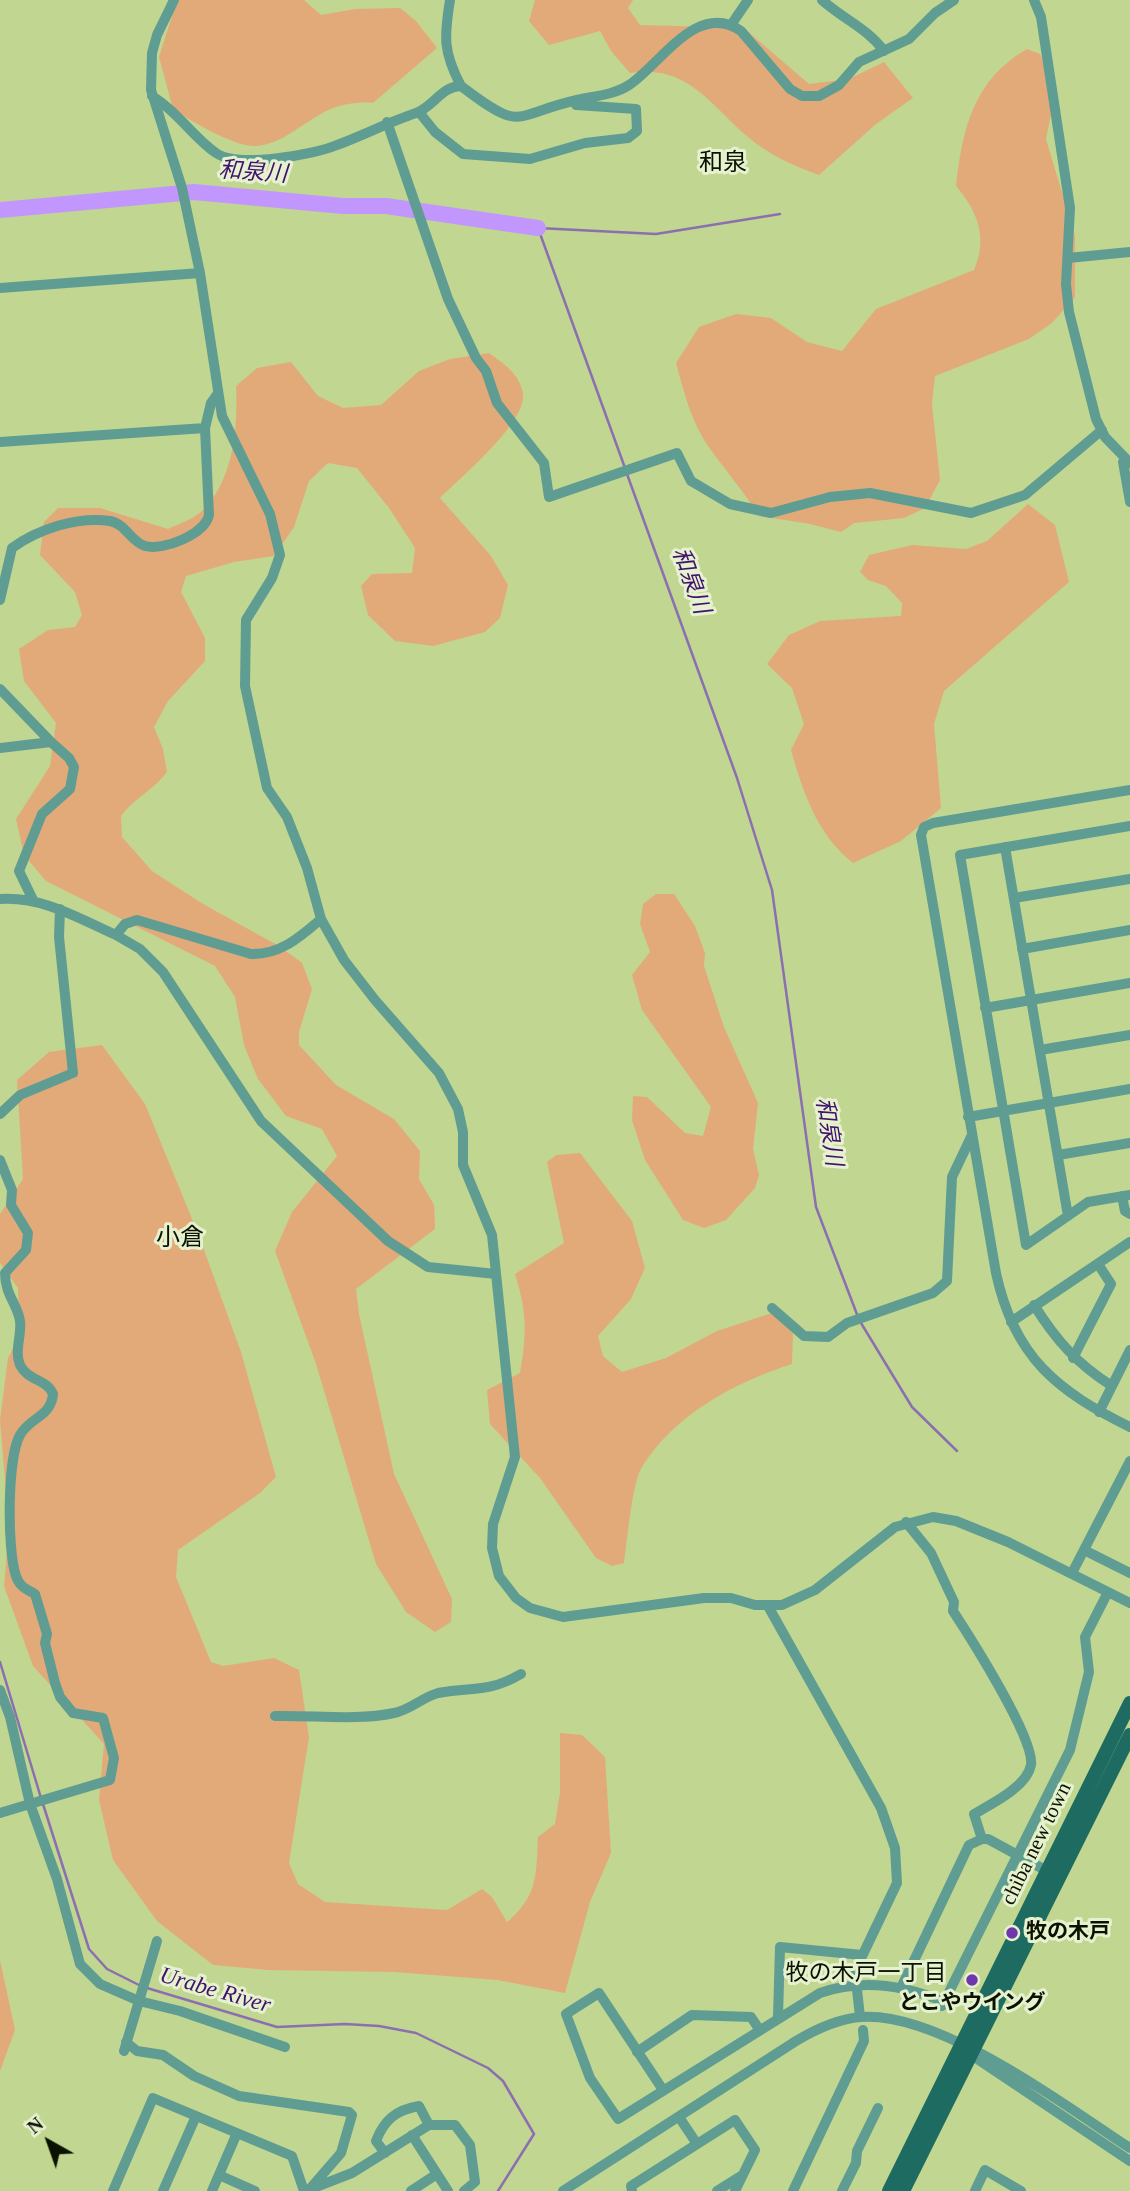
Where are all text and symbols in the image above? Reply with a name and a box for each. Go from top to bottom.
district label: 和泉 [699,150,747,178]
water label: 和泉川 [218,157,288,189]
water label: 和泉川 [665,544,715,618]
water label: 和泉川 [809,1096,847,1168]
district label: 小倉 [156,1225,204,1253]
street label: chiba new town [997,1779,1077,1909]
place label: 牧の木戸 [1026,1920,1110,1946]
marker: 牧の木戸 [1004,1925,1020,1941]
district label: 牧の木戸一丁目 [786,1960,946,1988]
water label: Urabe River [156,1962,274,2020]
marker: とこやウイング [964,1972,980,1988]
place label: とこやウイング [899,1991,1045,2017]
north arrow [14,2107,84,2177]
text: N [23,2113,47,2138]

